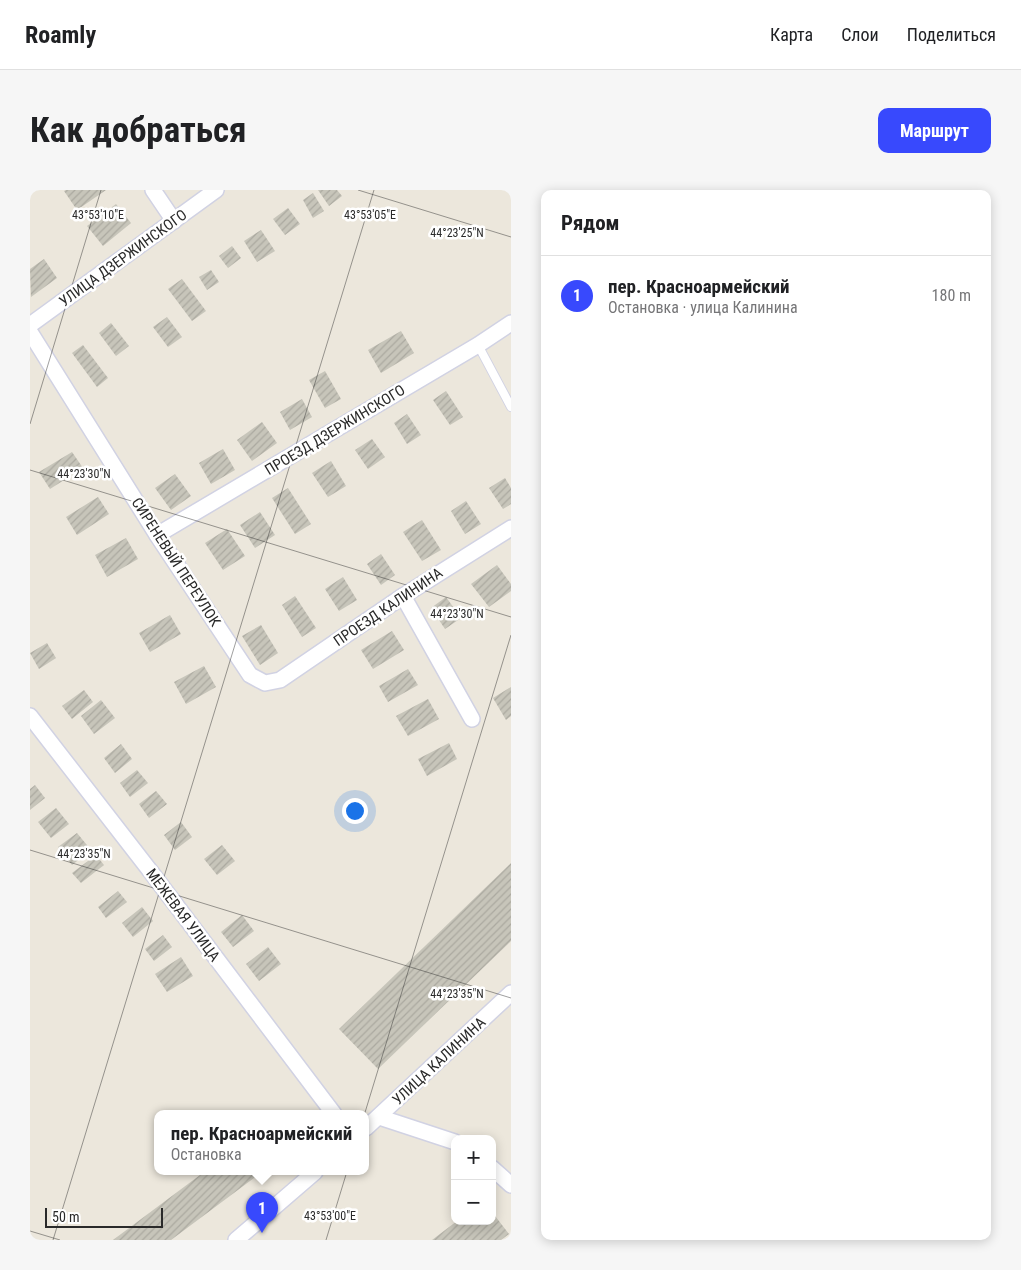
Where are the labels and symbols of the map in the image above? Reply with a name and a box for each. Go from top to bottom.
street label: УЛИЦА ДЗЕРЖИНСКОГО [56,206,190,310]
text: 43°53'10"E [72,208,124,222]
text: 43°53'05"E [344,208,396,222]
text: 44°23'25"N [430,226,484,240]
street label: ПРОЕЗД ДЗЕРЖИНСКОГО [262,381,408,479]
text: 44°23'30"N [57,467,111,481]
street label: СИРЕНЕВЫЙ ПЕРЕУЛОК [128,494,225,630]
street label: ПРОЕЗД КАЛИНИНА [330,564,446,650]
text: 44°23'30"N [430,607,484,621]
your location [342,798,368,824]
text: 44°23'35"N [57,847,111,861]
street label: МЕЖЕВАЯ УЛИЦА [142,865,224,965]
text: 44°23'35"N [430,987,484,1001]
street label: УЛИЦА КАЛИНИНА [389,1013,489,1109]
pin: 1 [246,1192,278,1233]
scale bar [45,1205,162,1228]
text: 43°53'00"E [304,1209,356,1223]

